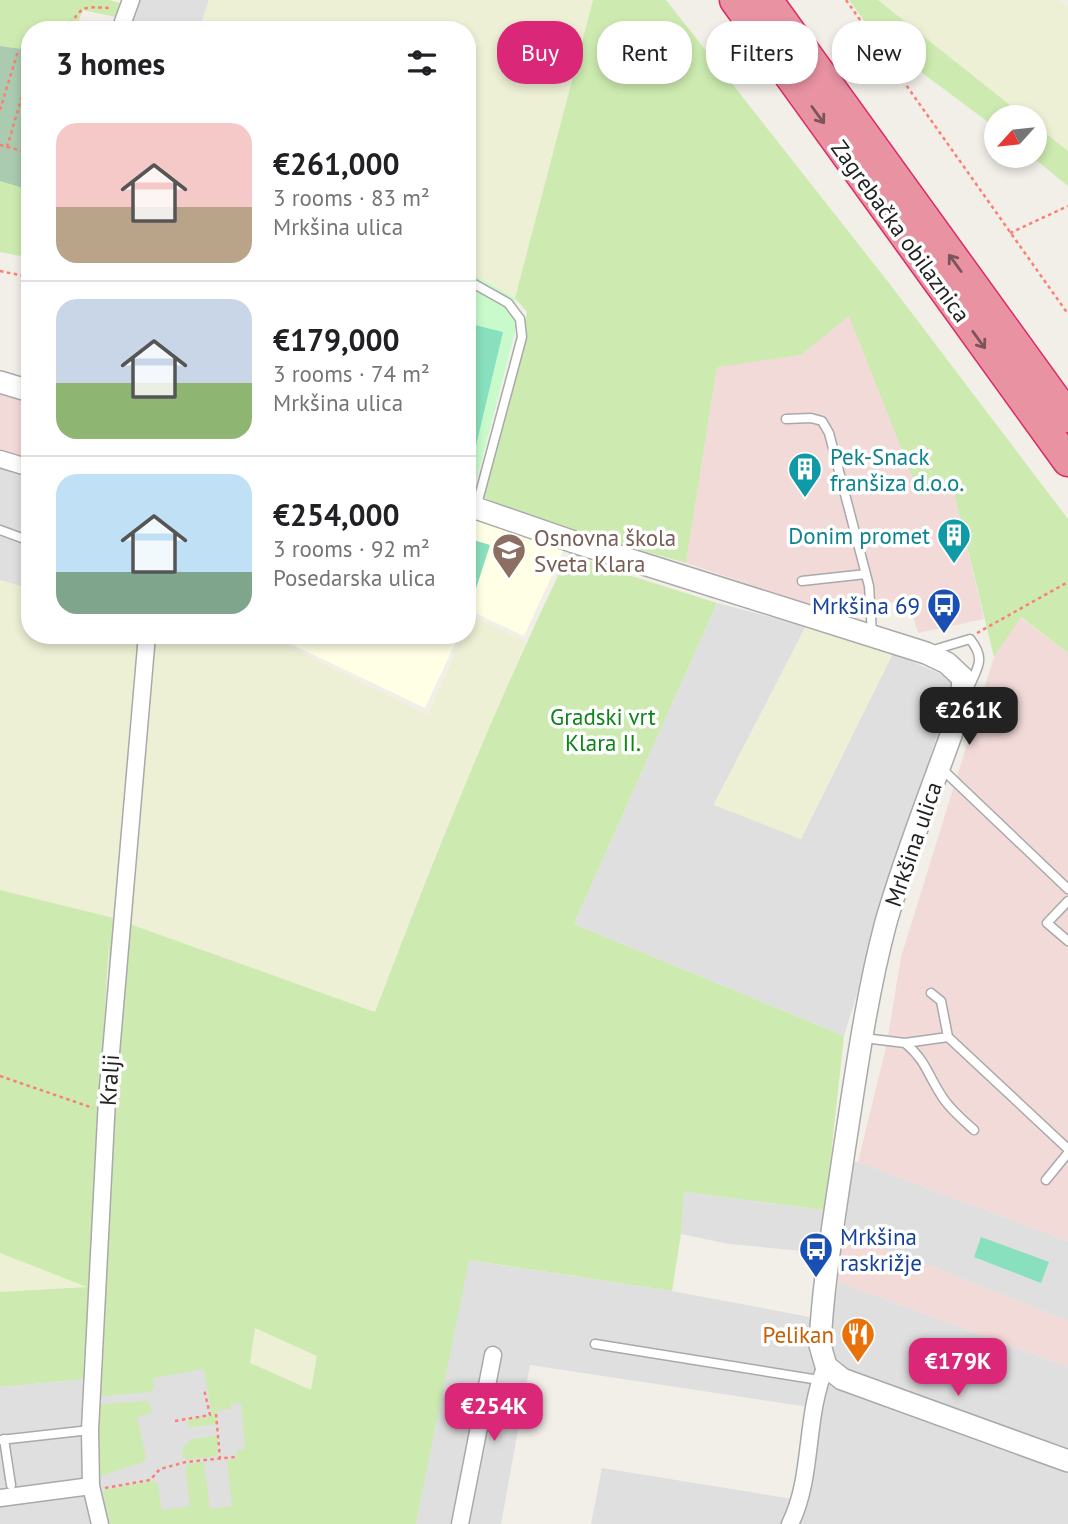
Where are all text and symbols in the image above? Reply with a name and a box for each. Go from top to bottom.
chip: Buy [497,21,583,84]
chip: Rent [597,21,692,84]
chip: Filters [706,21,818,84]
chip: New [832,21,926,84]
text: 3 homes [56,44,165,83]
icon: filters [403,44,441,82]
one-way arrow [811,105,825,124]
north arrow [984,105,1046,168]
map controls [984,105,1047,168]
street label: Zagrebačka obilaznica [825,134,977,328]
text: €261,000 [273,144,400,183]
icon: home [112,151,196,235]
text: 3 rooms · 83 m² [273,183,430,212]
text: Mrkšina ulica [273,212,403,241]
one-way arrow [948,254,962,273]
text: €179,000 [273,320,400,359]
icon: home [112,327,196,411]
one-way arrow [972,330,986,349]
text: 3 rooms · 74 m² [273,359,430,388]
text: Mrkšina ulica [273,388,403,417]
place label: Pek-Snack franšiza d.o.o. [830,442,964,497]
building icon: Pek-Snack franšiza d.o.o. [786,450,824,499]
text: €254,000 [273,495,400,534]
icon: home [112,502,196,586]
building icon: Donim promet [935,516,973,565]
place label: Donim promet [788,521,930,550]
place label: Osnovna škola Sveta Klara [534,523,676,578]
school or university icon: Osnovna škola Sveta Klara [490,531,528,580]
text: 3 rooms · 92 m² [273,534,430,563]
text: Posedarska ulica [273,563,436,592]
bus stop icon: Mrkšina 69 [925,586,963,635]
place label: Mrkšina 69 [812,591,920,620]
pin: €261K [920,688,1018,747]
text: €261K [936,695,1002,724]
park label: Gradski vrt Klara II. [550,702,656,757]
street label: Mrkšina ulica [878,778,948,910]
street label: Kralji [93,1053,125,1107]
place label: Mrkšina raskrižje [840,1222,922,1277]
bus stop icon: Mrkšina raskrižje [797,1230,835,1279]
restaurant icon: Pelikan [839,1315,877,1364]
place label: Pelikan [762,1320,834,1349]
pin: €179K [909,1338,1007,1398]
text: €179K [925,1346,991,1375]
pin: €254K [445,1384,543,1443]
text: €254K [461,1391,527,1420]

